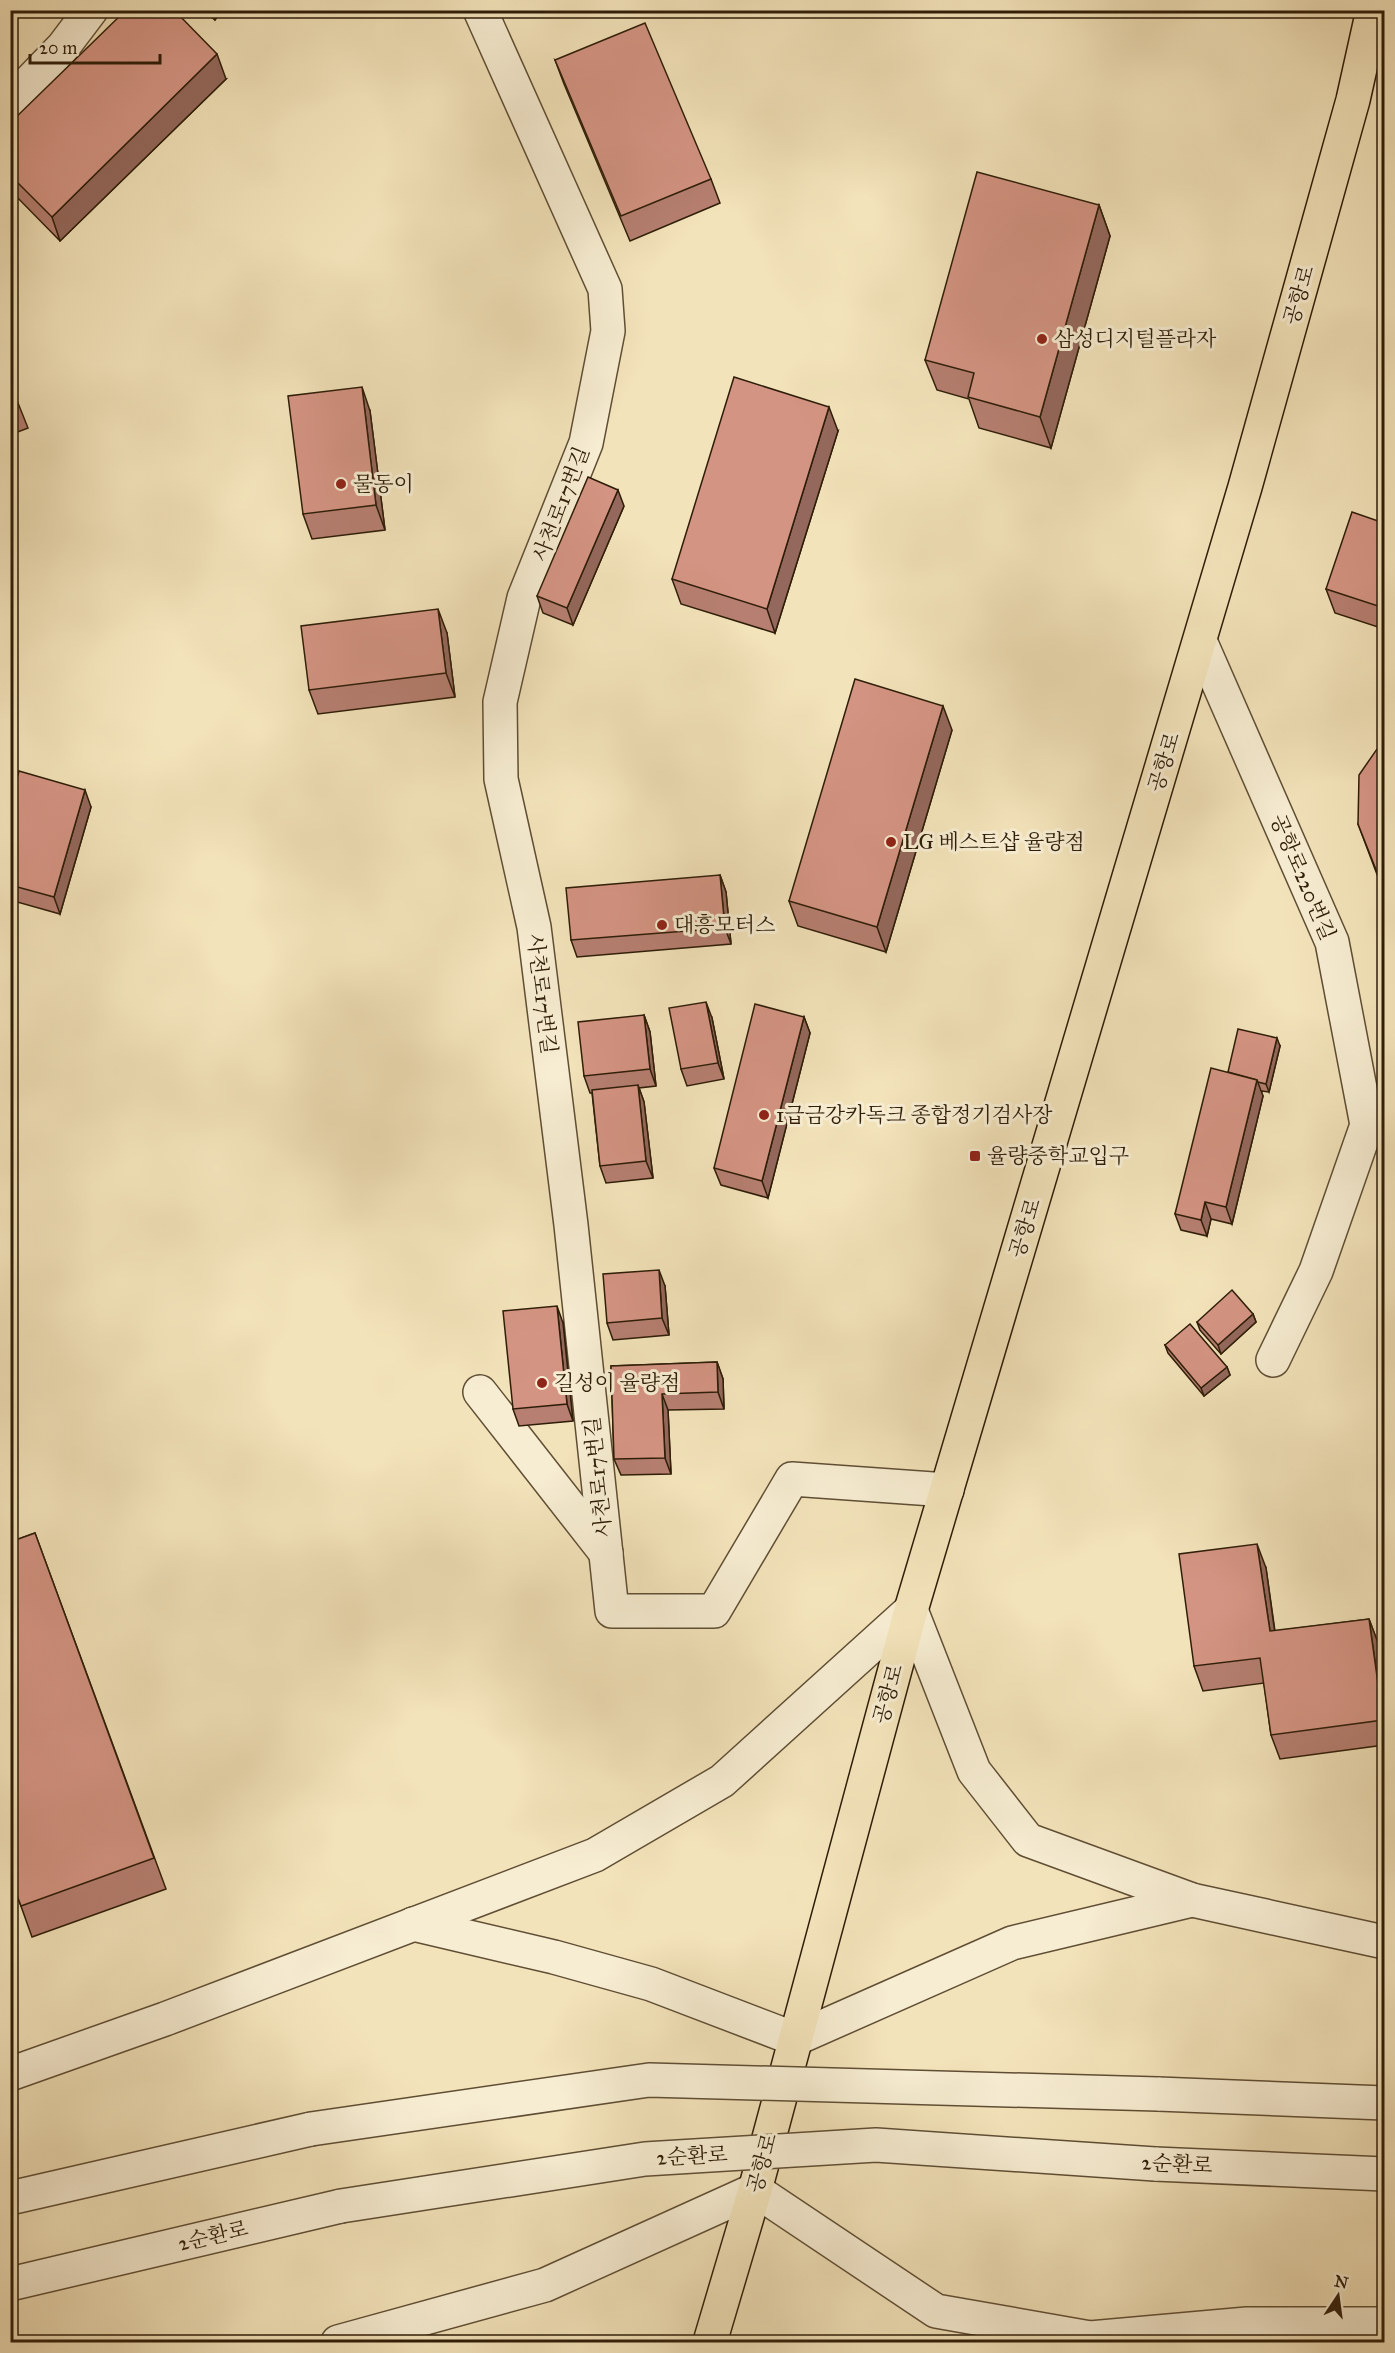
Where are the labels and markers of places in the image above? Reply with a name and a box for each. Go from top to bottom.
place label: 삼성디지털플라자 [1054,326,1217,352]
marker: 삼성디지털플라자 [1035,332,1049,346]
place label: 물동이 [353,471,414,497]
marker: 물동이 [334,477,348,491]
place label: LG 베스트샵 율량점 [903,829,1085,855]
marker: LG 베스트샵 율량점 [884,835,898,849]
place label: 대흥모터스 [674,912,775,938]
marker: 대흥모터스 [655,918,669,932]
place label: 1급금강카독크 종합정기검사장 [776,1102,1053,1128]
marker: 1급금강카독크 종합정기검사장 [757,1108,771,1122]
place label: 율량중학교입구 [987,1143,1129,1169]
marker: 율량중학교입구 [968,1149,982,1163]
place label: 길성이 율량점 [554,1370,680,1396]
marker: 길성이 율량점 [535,1376,549,1390]

